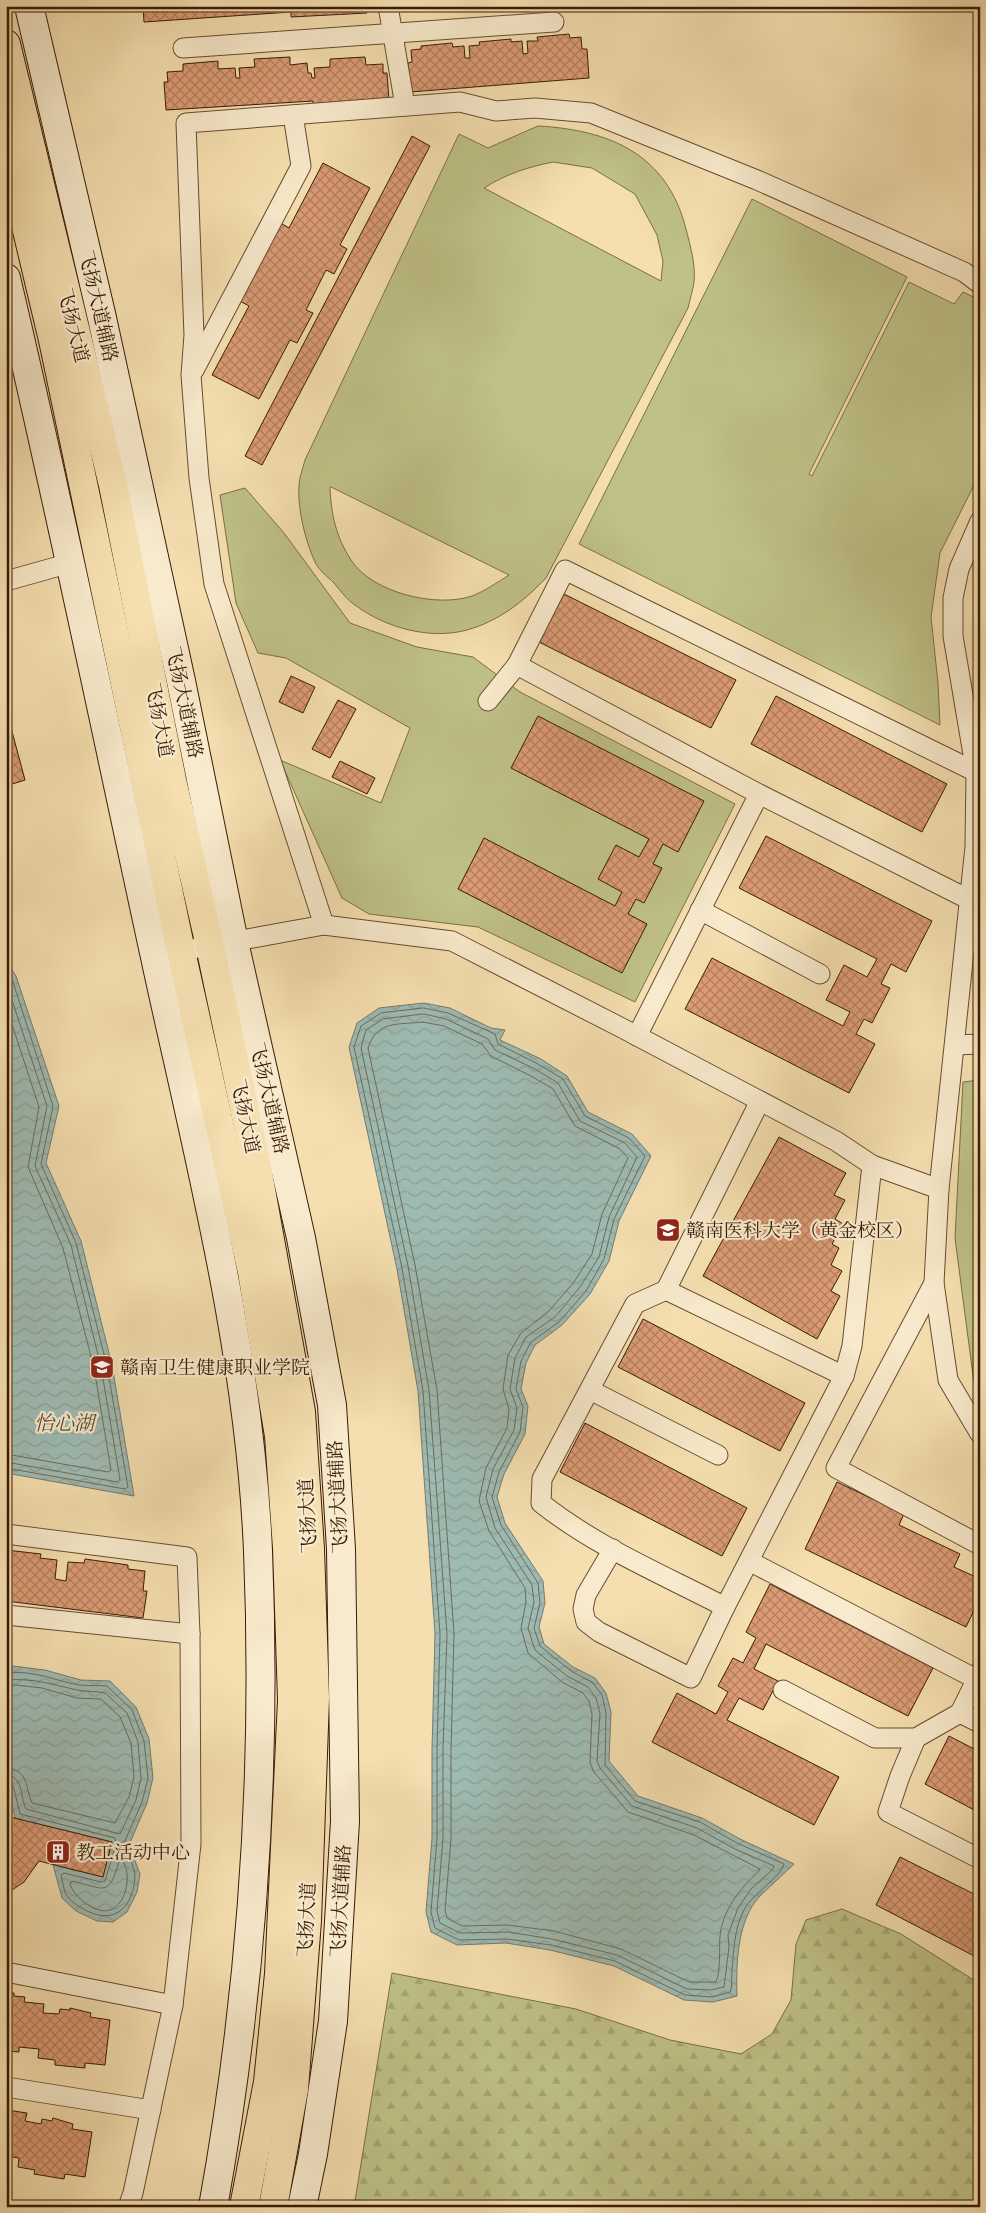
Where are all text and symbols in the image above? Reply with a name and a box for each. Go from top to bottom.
street label: 飞扬大道辅路 [73,248,124,365]
street label: 飞扬大道 [51,285,95,365]
street label: 飞扬大道辅路 [159,644,209,761]
street label: 飞扬大道 [139,680,179,760]
street label: 飞扬大道辅路 [246,1040,294,1156]
street label: 飞扬大道 [227,1076,265,1156]
school or university icon: 赣南医科大学（黄金校区） [655,1217,681,1243]
place label: 赣南医科大学（黄金校区） [686,1218,914,1244]
school or university icon: 赣南卫生健康职业学院 [89,1354,115,1380]
place label: 赣南卫生健康职业学院 [120,1355,310,1381]
water label: 怡心湖 [34,1410,97,1437]
street label: 飞扬大道辅路 [322,1439,354,1555]
street label: 飞扬大道 [293,1477,323,1555]
building icon: 教工活动中心 [45,1839,71,1865]
place label: 教工活动中心 [76,1840,190,1866]
street label: 飞扬大道辅路 [325,1843,357,1959]
street label: 飞扬大道 [292,1881,322,1959]

